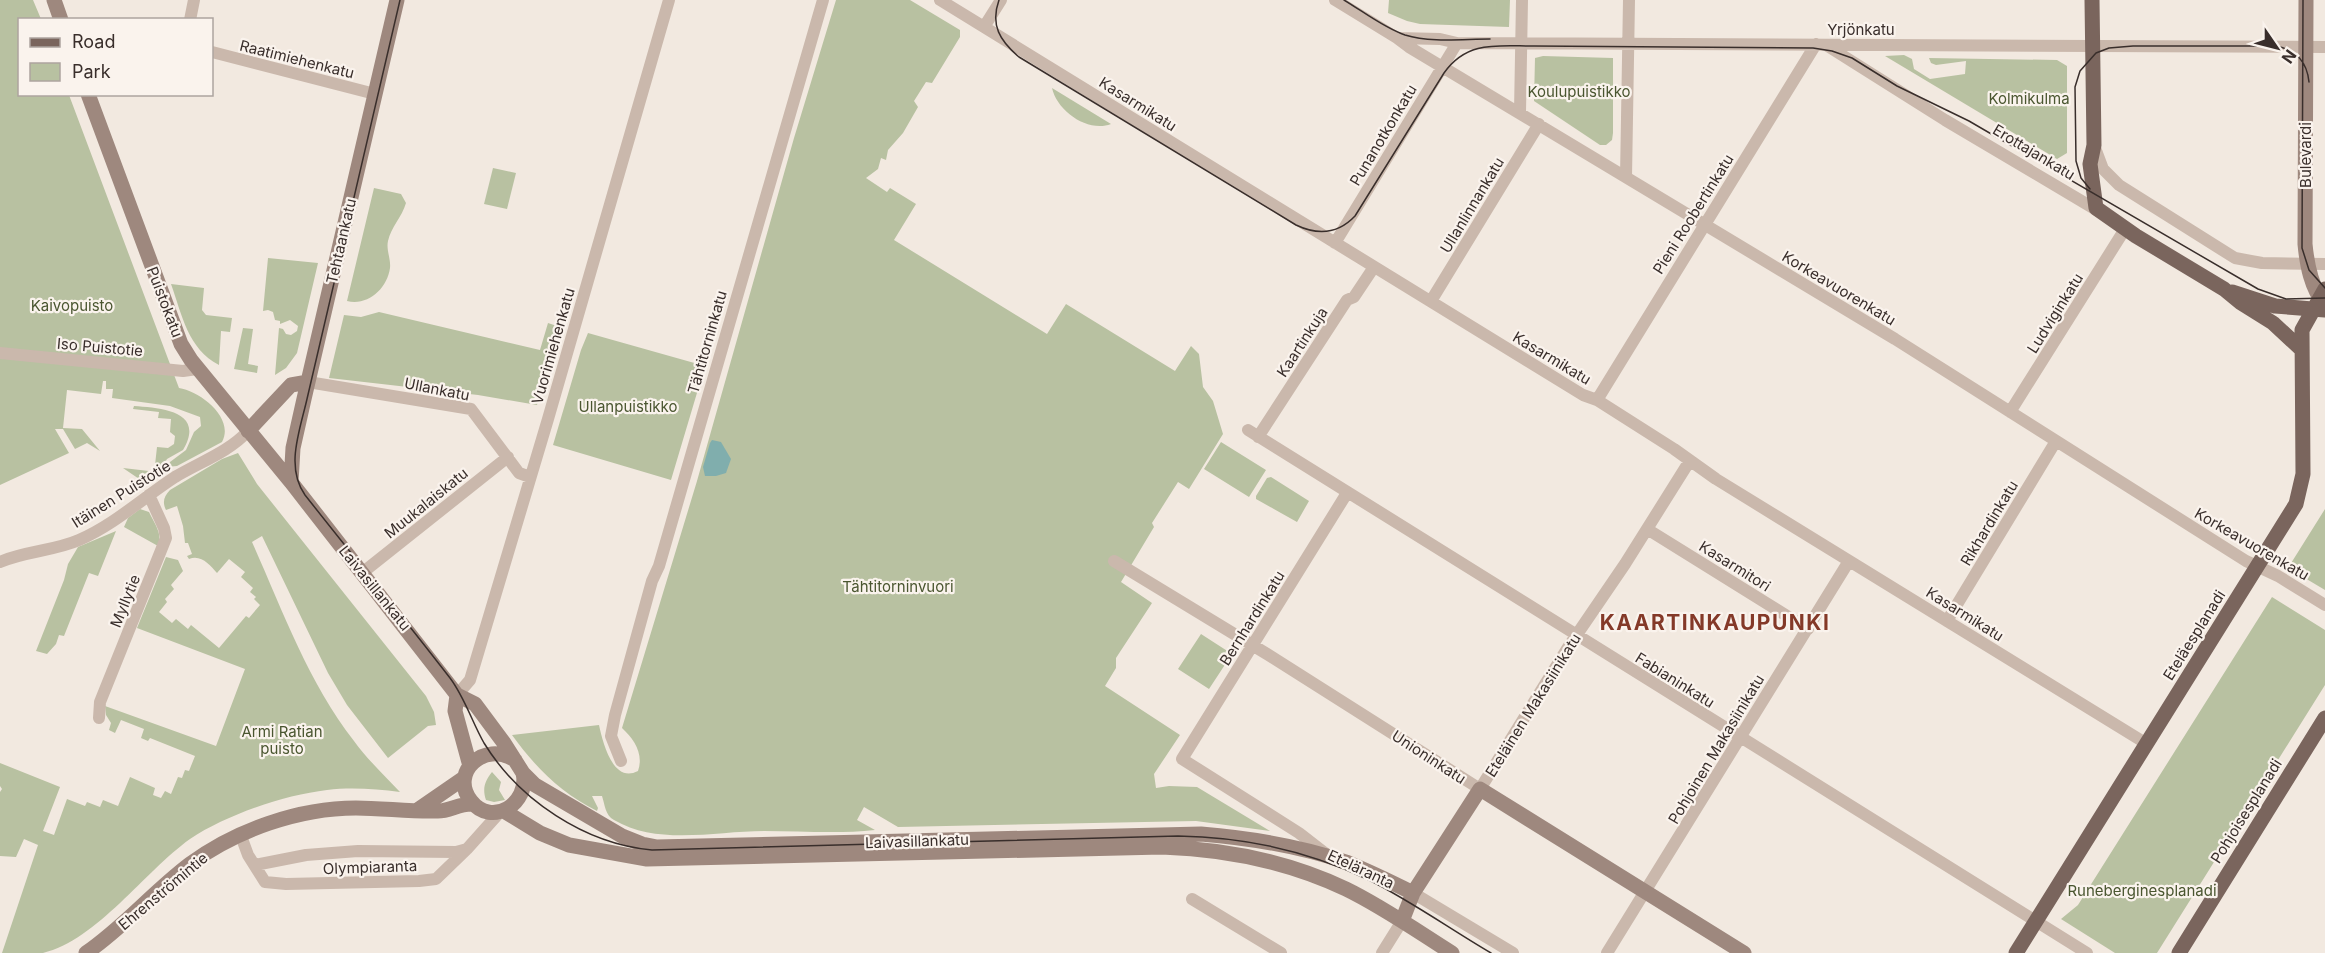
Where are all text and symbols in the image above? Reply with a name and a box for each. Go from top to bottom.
legend [18,18,213,96]
north arrow [2247,18,2307,78]
street label: Yrjönkatu [1827,20,1895,39]
text: Road [72,31,115,52]
street label: Raatimiehenkatu [238,36,356,82]
text: N [2278,46,2301,67]
text: Park [72,61,111,82]
street label: Kasarmikatu [1096,73,1180,135]
street label: Punanotkonkatu [1345,81,1421,189]
park label: Koulupuistikko [1527,82,1631,101]
park label: Kolmikulma [1988,89,2070,108]
street label: Erottajankatu [1989,120,2079,184]
street label: Bulevardi [2296,122,2315,188]
street label: Pieni Roobertinkatu [1648,151,1738,277]
street label: Ullanlinnankatu [1436,154,1508,256]
street label: Tehtaankatu [322,196,360,286]
street label: Korkeavuorenkatu [1779,247,1899,329]
street label: Puistokatu [143,264,187,340]
street label: Ludviginkatu [2023,269,2087,357]
street label: Vuorimiehenkatu [527,286,579,406]
street label: Tähtitorninkatu [683,288,731,396]
park label: Kaivopuisto [31,296,113,315]
street label: Kaartinkuja [1272,304,1332,380]
street label: Kasarmikatu [1509,327,1595,389]
street label: Iso Puistotie [56,334,144,360]
street label: Ullankatu [403,373,471,405]
park label: Ullanpuistikko [579,397,677,416]
street label: Itäinen Puistotie [68,456,174,532]
street label: Muukalaiskatu [380,464,472,542]
street label: Rikhardinkatu [1956,477,2022,569]
street label: Korkeavuorenkatu [2191,503,2313,585]
street label: Kasarmitori [1696,537,1774,595]
street label: Laivasillankatu [335,542,415,634]
street label: Bernhardinkatu [1215,567,1289,669]
street label: Myllytie [106,572,144,630]
park label: Tähtitorninvuori [842,577,954,596]
street label: Kasarmikatu [1923,583,2007,645]
street label: Eteläesplanadi [2159,586,2229,684]
district label: KAARTINKAUPUNKI [1600,610,1830,635]
street label: Eteläinen Makasiinikatu [1481,630,1585,780]
street label: Fabianinkatu [1632,648,1718,712]
street label: Pohjoinen Makasiinikatu [1664,671,1768,827]
park label: Armi Ratian puisto [241,722,323,758]
street label: Unioninkatu [1388,726,1470,788]
street label: Pohjoisesplanadi [2206,755,2286,867]
street label: Laivasillankatu [865,830,969,852]
street label: Eteläranta [1325,845,1397,893]
street label: Ehrenströmintie [114,848,212,934]
street label: Olympiaranta [323,856,417,878]
park label: Runeberginesplanadi [2067,881,2217,900]

